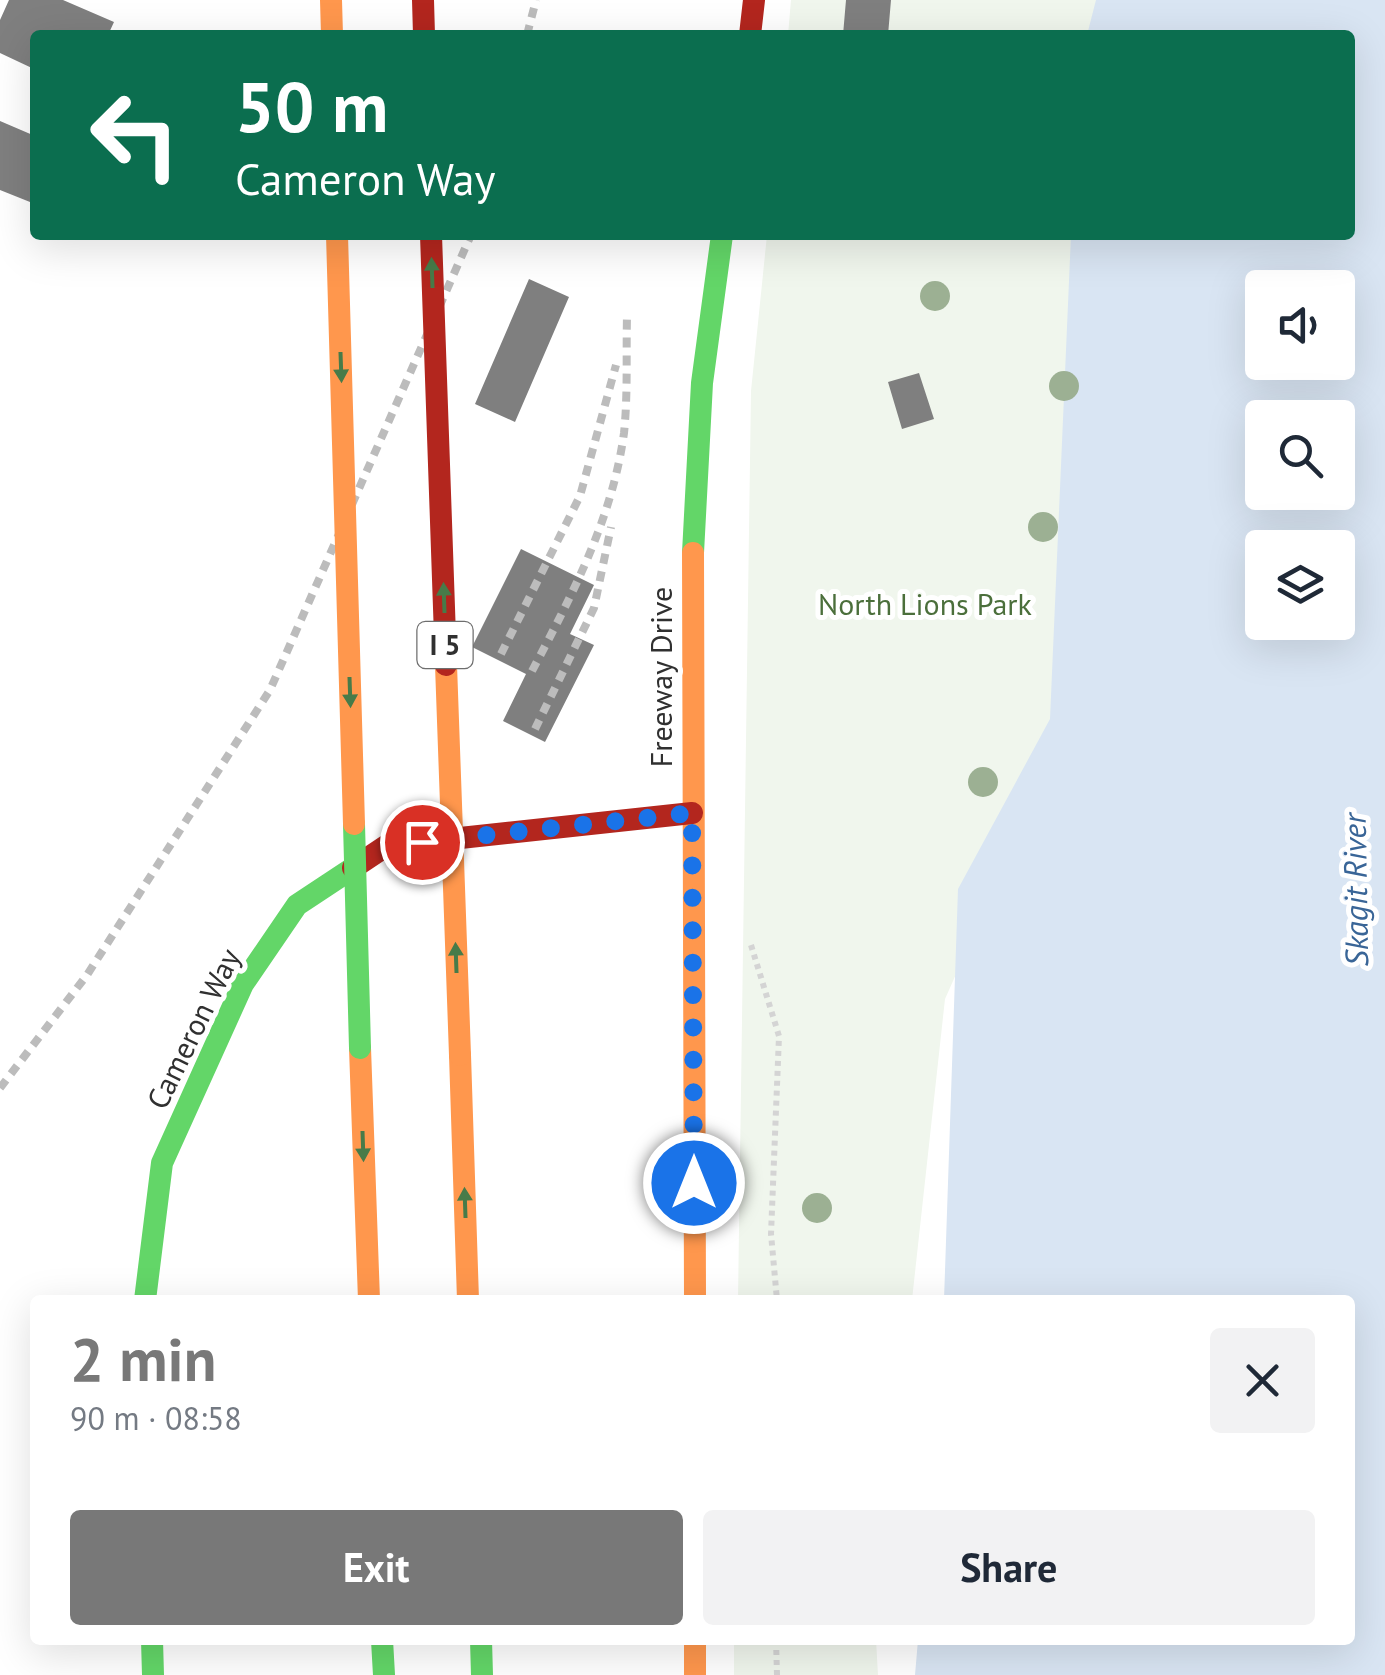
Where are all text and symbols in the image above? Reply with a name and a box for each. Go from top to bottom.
text: 50 m [235,61,388,151]
icon: left [70,70,200,200]
text: Cameron Way [235,149,496,207]
one-way arrow [424,257,440,289]
map controls [1245,270,1355,640]
button: sound [1245,270,1355,380]
one-way arrow [333,352,349,384]
button: search [1245,400,1355,510]
button: layers [1245,530,1355,640]
one-way arrow [435,582,451,613]
park label: North Lions Park [818,584,1033,623]
street label: Freeway Drive [641,587,680,767]
road number: I 5 [418,622,472,668]
one-way arrow [342,677,358,709]
pin [380,800,465,885]
water label: Skagit River [1333,810,1377,967]
icon: arrive [395,815,450,870]
one-way arrow [448,941,464,973]
street label: Cameron Way [137,942,248,1115]
one-way arrow [356,1130,372,1162]
position arrow [642,1131,746,1235]
one-way arrow [457,1186,473,1218]
text: 2 min [70,1320,216,1398]
button: close [1210,1328,1315,1433]
text: 90 m · 08:58 [70,1397,242,1439]
button: Exit [70,1510,683,1625]
button: Share [703,1510,1315,1625]

